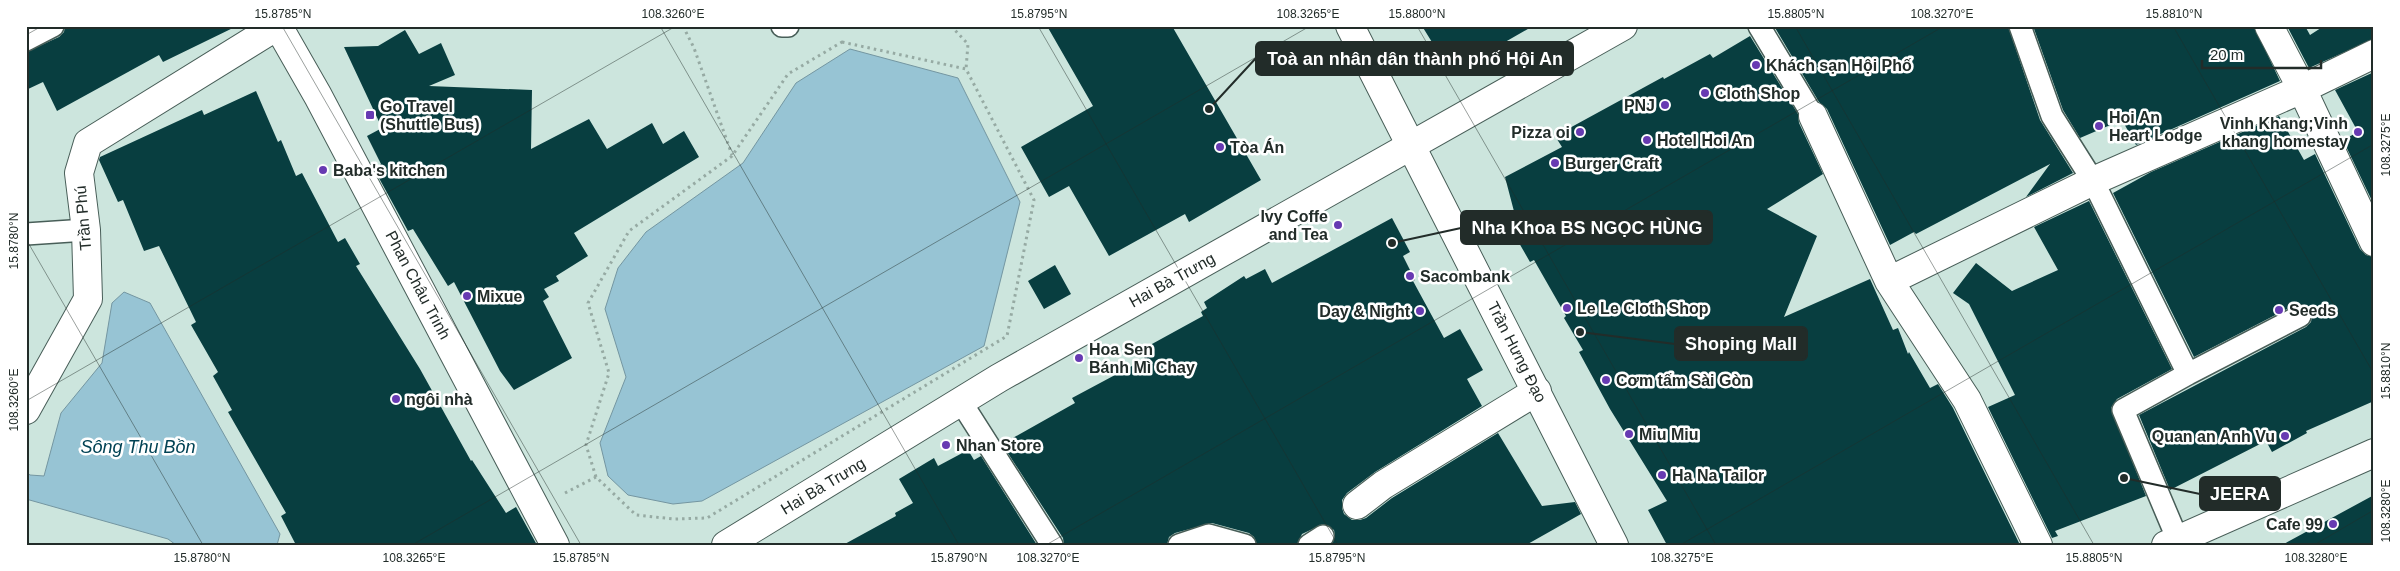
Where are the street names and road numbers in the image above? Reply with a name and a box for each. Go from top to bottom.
street label: Trần Phú [72,185,94,251]
street label: Phan Châu Trinh [382,228,454,342]
street label: Hai Bà Trưng [1126,249,1218,311]
street label: Trần Hưng Đạo [1484,299,1550,405]
street label: Hai Bà Trưng [778,454,868,518]

